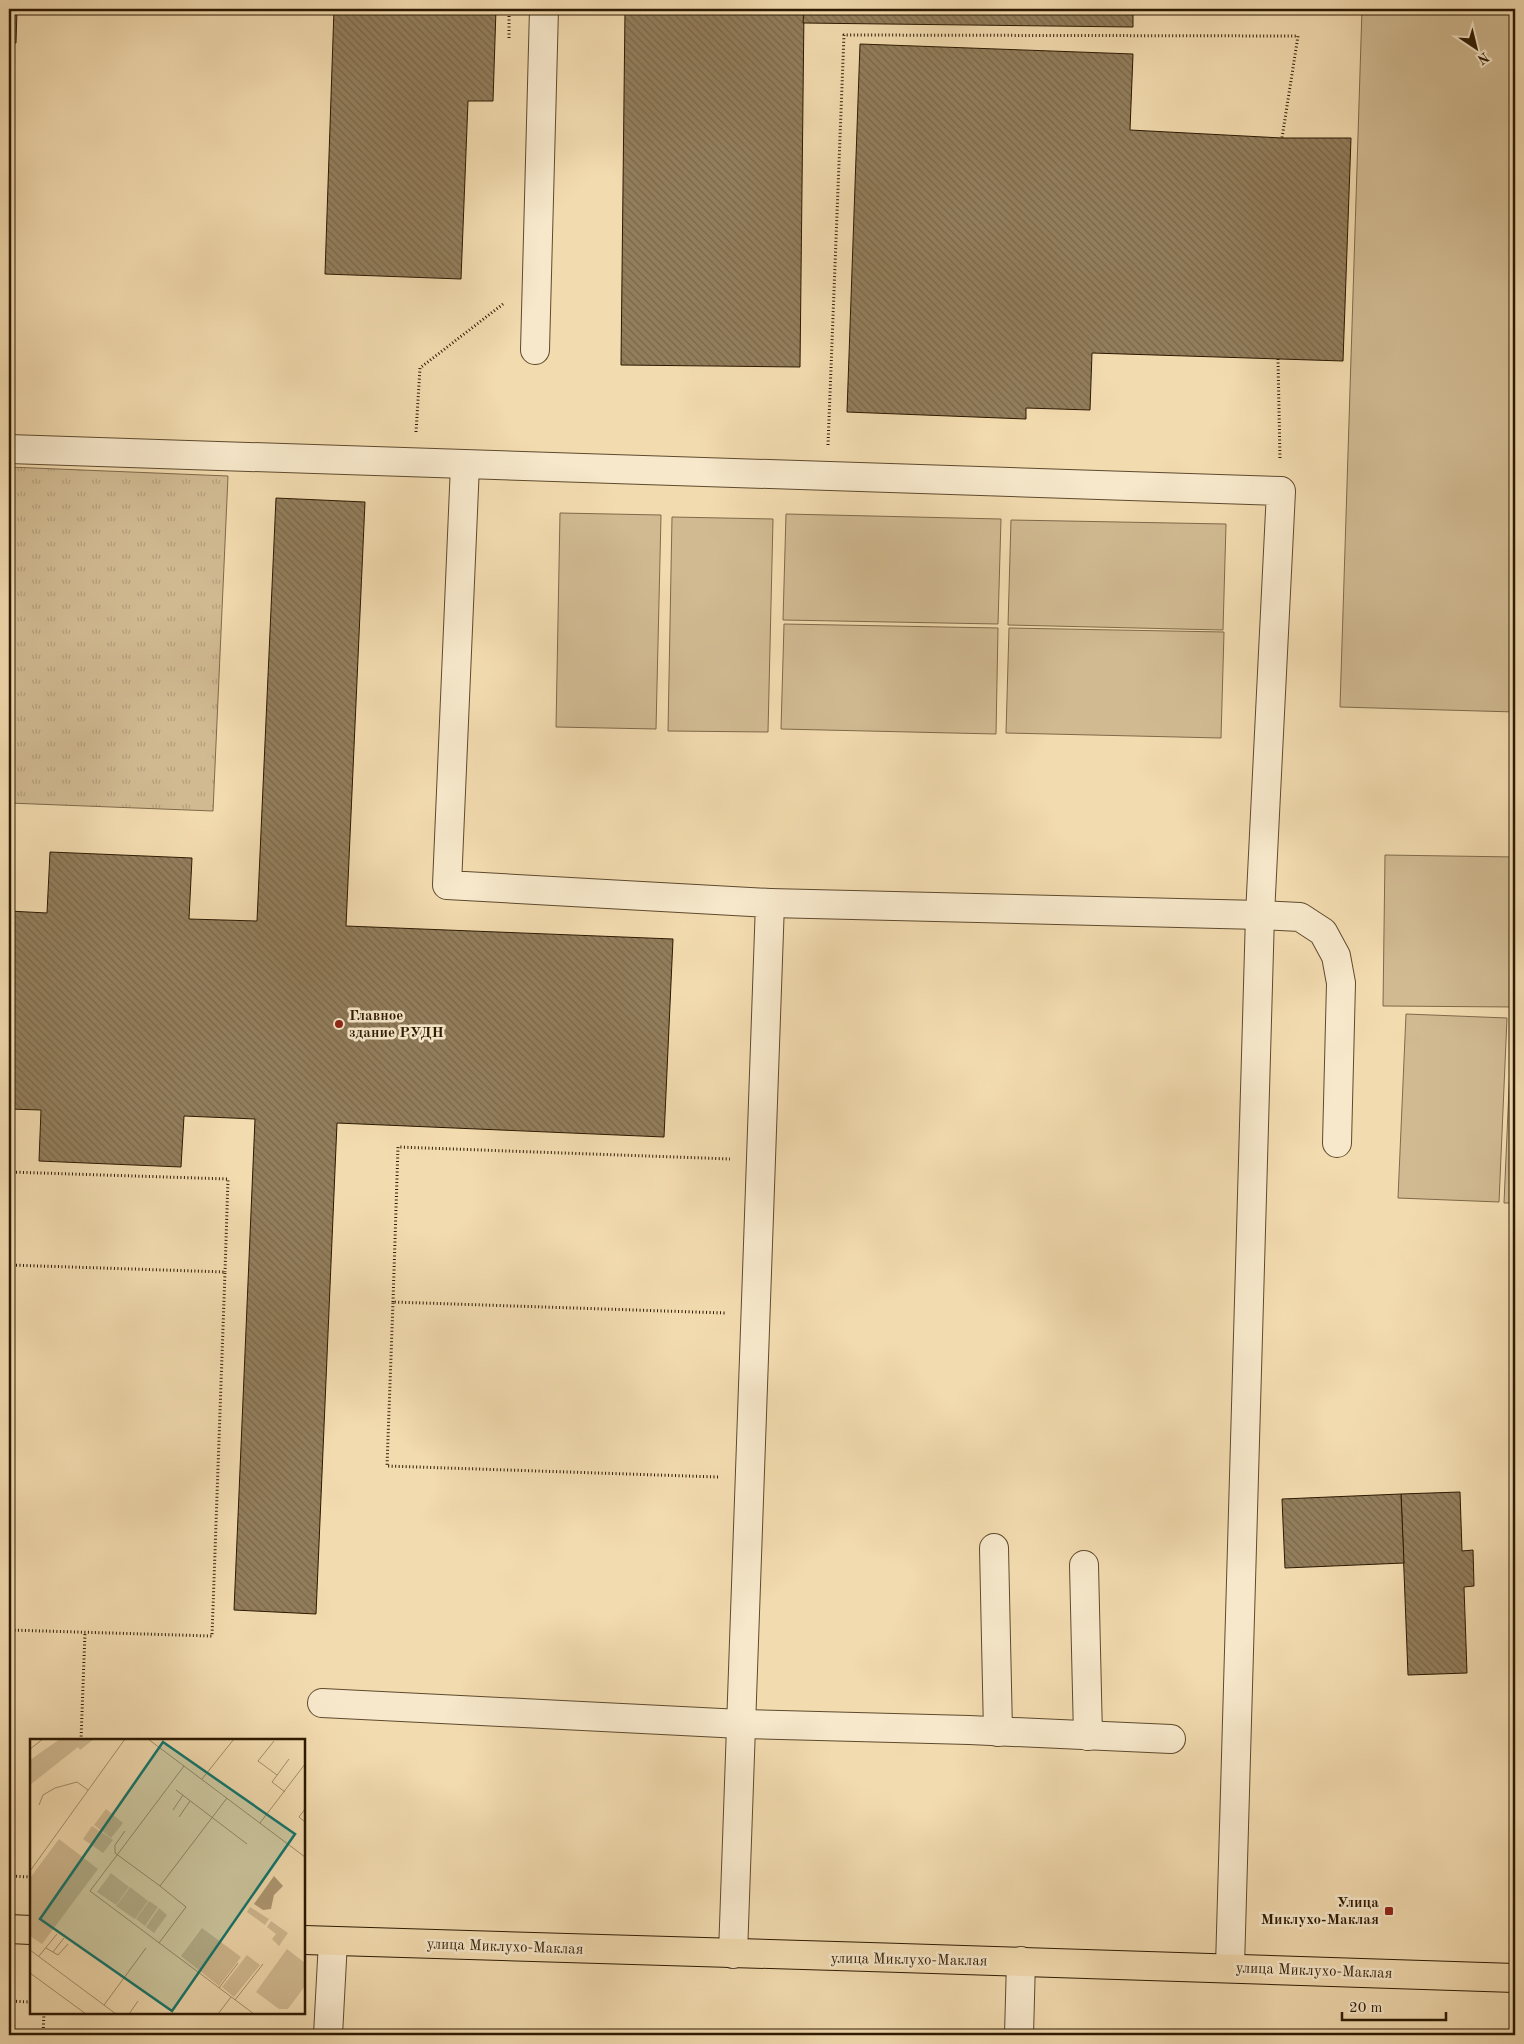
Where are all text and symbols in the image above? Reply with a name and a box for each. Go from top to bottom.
north arrow [1452,22,1502,72]
text: N [1474,49,1491,67]
place label: Главное здание РУДН [349,1009,444,1041]
marker: Главное здание РУДН [333,1018,345,1030]
inset map [30,1739,305,2014]
place label: Улица Миклухо-Маклая [1261,1896,1379,1928]
marker: Улица Миклухо-Маклая [1383,1905,1395,1917]
street label: улица Миклухо-Маклая [426,1937,584,1958]
street label: улица Миклухо-Маклая [830,1952,988,1969]
street label: улица Миклухо-Маклая [1235,1961,1393,1982]
scale bar [1342,1989,1445,2021]
text: 20 m [1349,2001,1383,2016]

